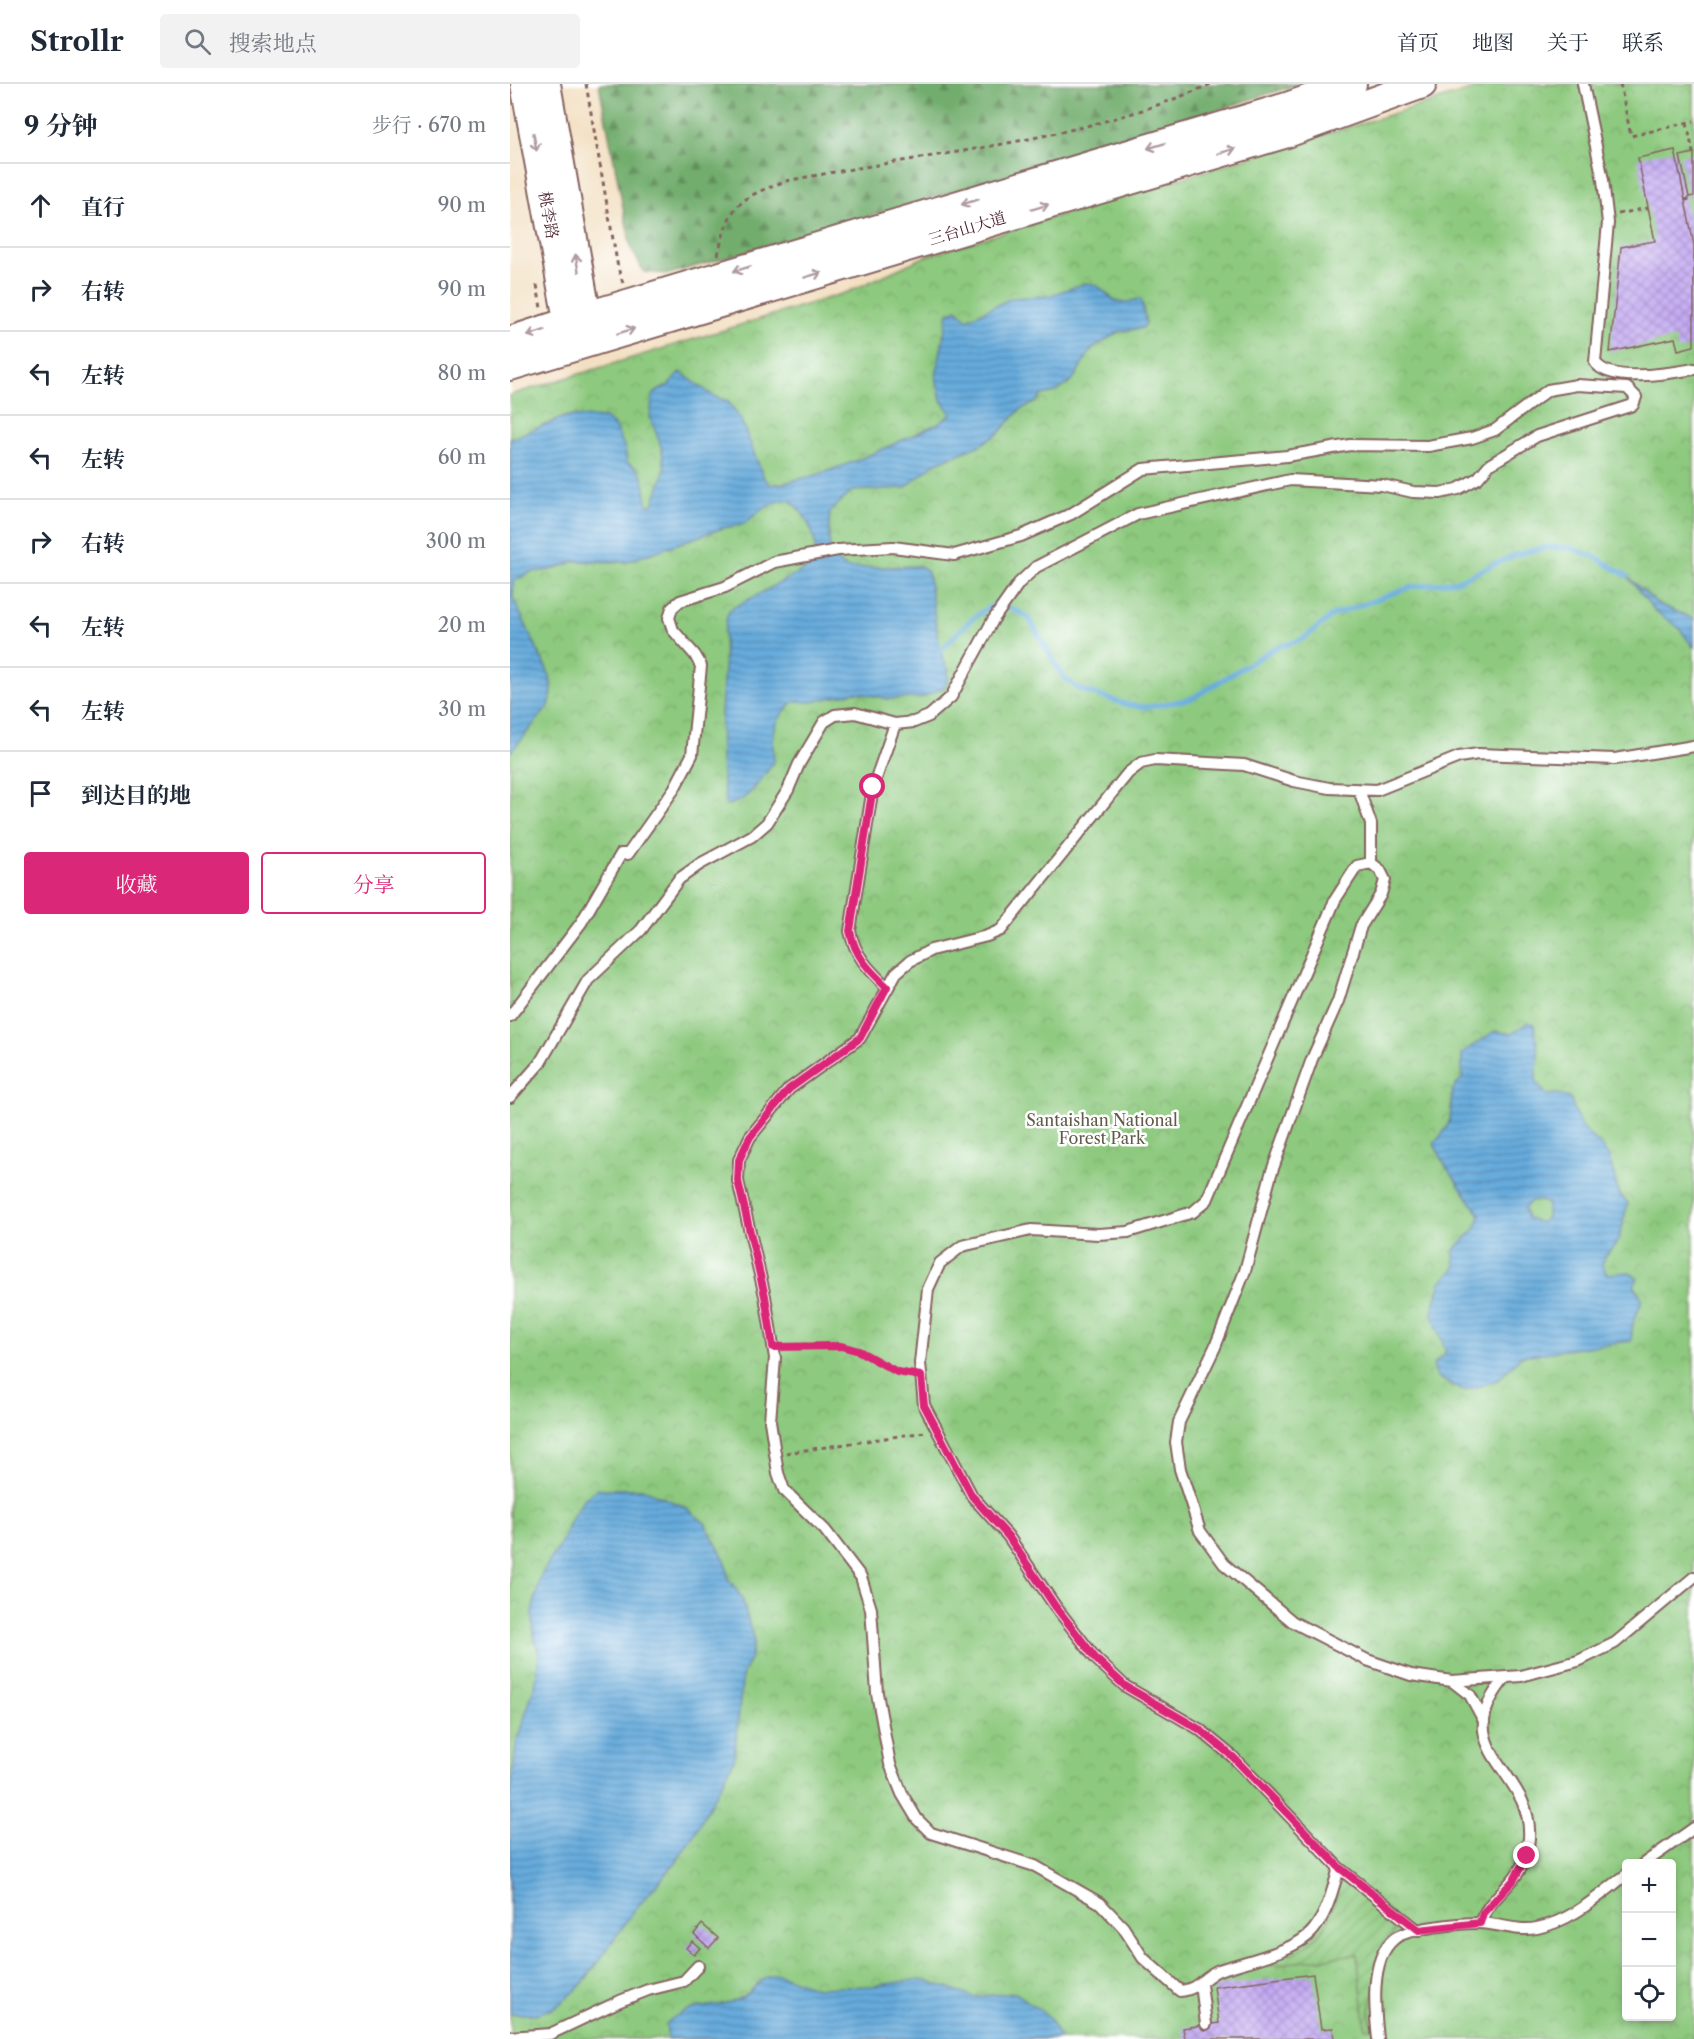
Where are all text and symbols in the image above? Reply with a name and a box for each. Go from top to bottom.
search box [160,14,580,68]
text: Strollr [30,24,124,58]
icon: search [181,25,214,58]
text: 搜索地点 [229,30,317,57]
text: 首页 [1397,30,1439,55]
text: 地图 [1472,30,1514,55]
text: 关于 [1547,30,1589,55]
text: 联系 [1622,30,1664,55]
text: 9 分钟 [24,110,98,142]
text: 步行 · 670 m [372,113,486,137]
one-way arrow [530,131,541,151]
one-way arrow [1147,141,1166,152]
one-way arrow [1217,145,1236,156]
icon: ahead [24,189,57,222]
street label: 桃李路 [535,190,563,240]
text: 90 m [438,193,486,217]
text: 直行 [81,194,125,221]
one-way arrow [960,197,979,208]
one-way arrow [1030,201,1049,212]
street label: 三台山大道 [926,207,1008,249]
one-way arrow [572,254,583,273]
one-way arrow [733,264,752,275]
one-way arrow [803,269,822,280]
icon: right [24,273,57,306]
text: 90 m [438,277,486,301]
text: 右转 [81,278,125,305]
one-way arrow [616,325,635,336]
one-way arrow [527,328,546,339]
icon: left [24,357,57,390]
text: 80 m [438,361,486,385]
text: 左转 [81,362,125,389]
icon: left [24,441,57,474]
text: 60 m [438,445,486,469]
text: 左转 [81,446,125,473]
icon: right [24,525,57,558]
text: 300 m [426,529,486,553]
text: 右转 [81,530,125,557]
icon: left [24,609,57,642]
text: 20 m [438,613,486,637]
text: 左转 [81,614,125,641]
icon: left [24,693,57,726]
text: 30 m [438,697,486,721]
text: 左转 [81,698,125,725]
route start [859,773,885,799]
icon: arrive [24,777,57,810]
text: 到达目的地 [81,782,191,809]
button: 收藏 [24,852,249,914]
button: 分享 [261,852,486,914]
park label: Santaishan National Forest Park [1026,1110,1178,1148]
route end [1513,1842,1539,1868]
map controls [1622,1859,1676,2021]
button: + [1622,1859,1676,1913]
button: − [1622,1913,1676,1967]
button: locate [1622,1967,1676,2021]

